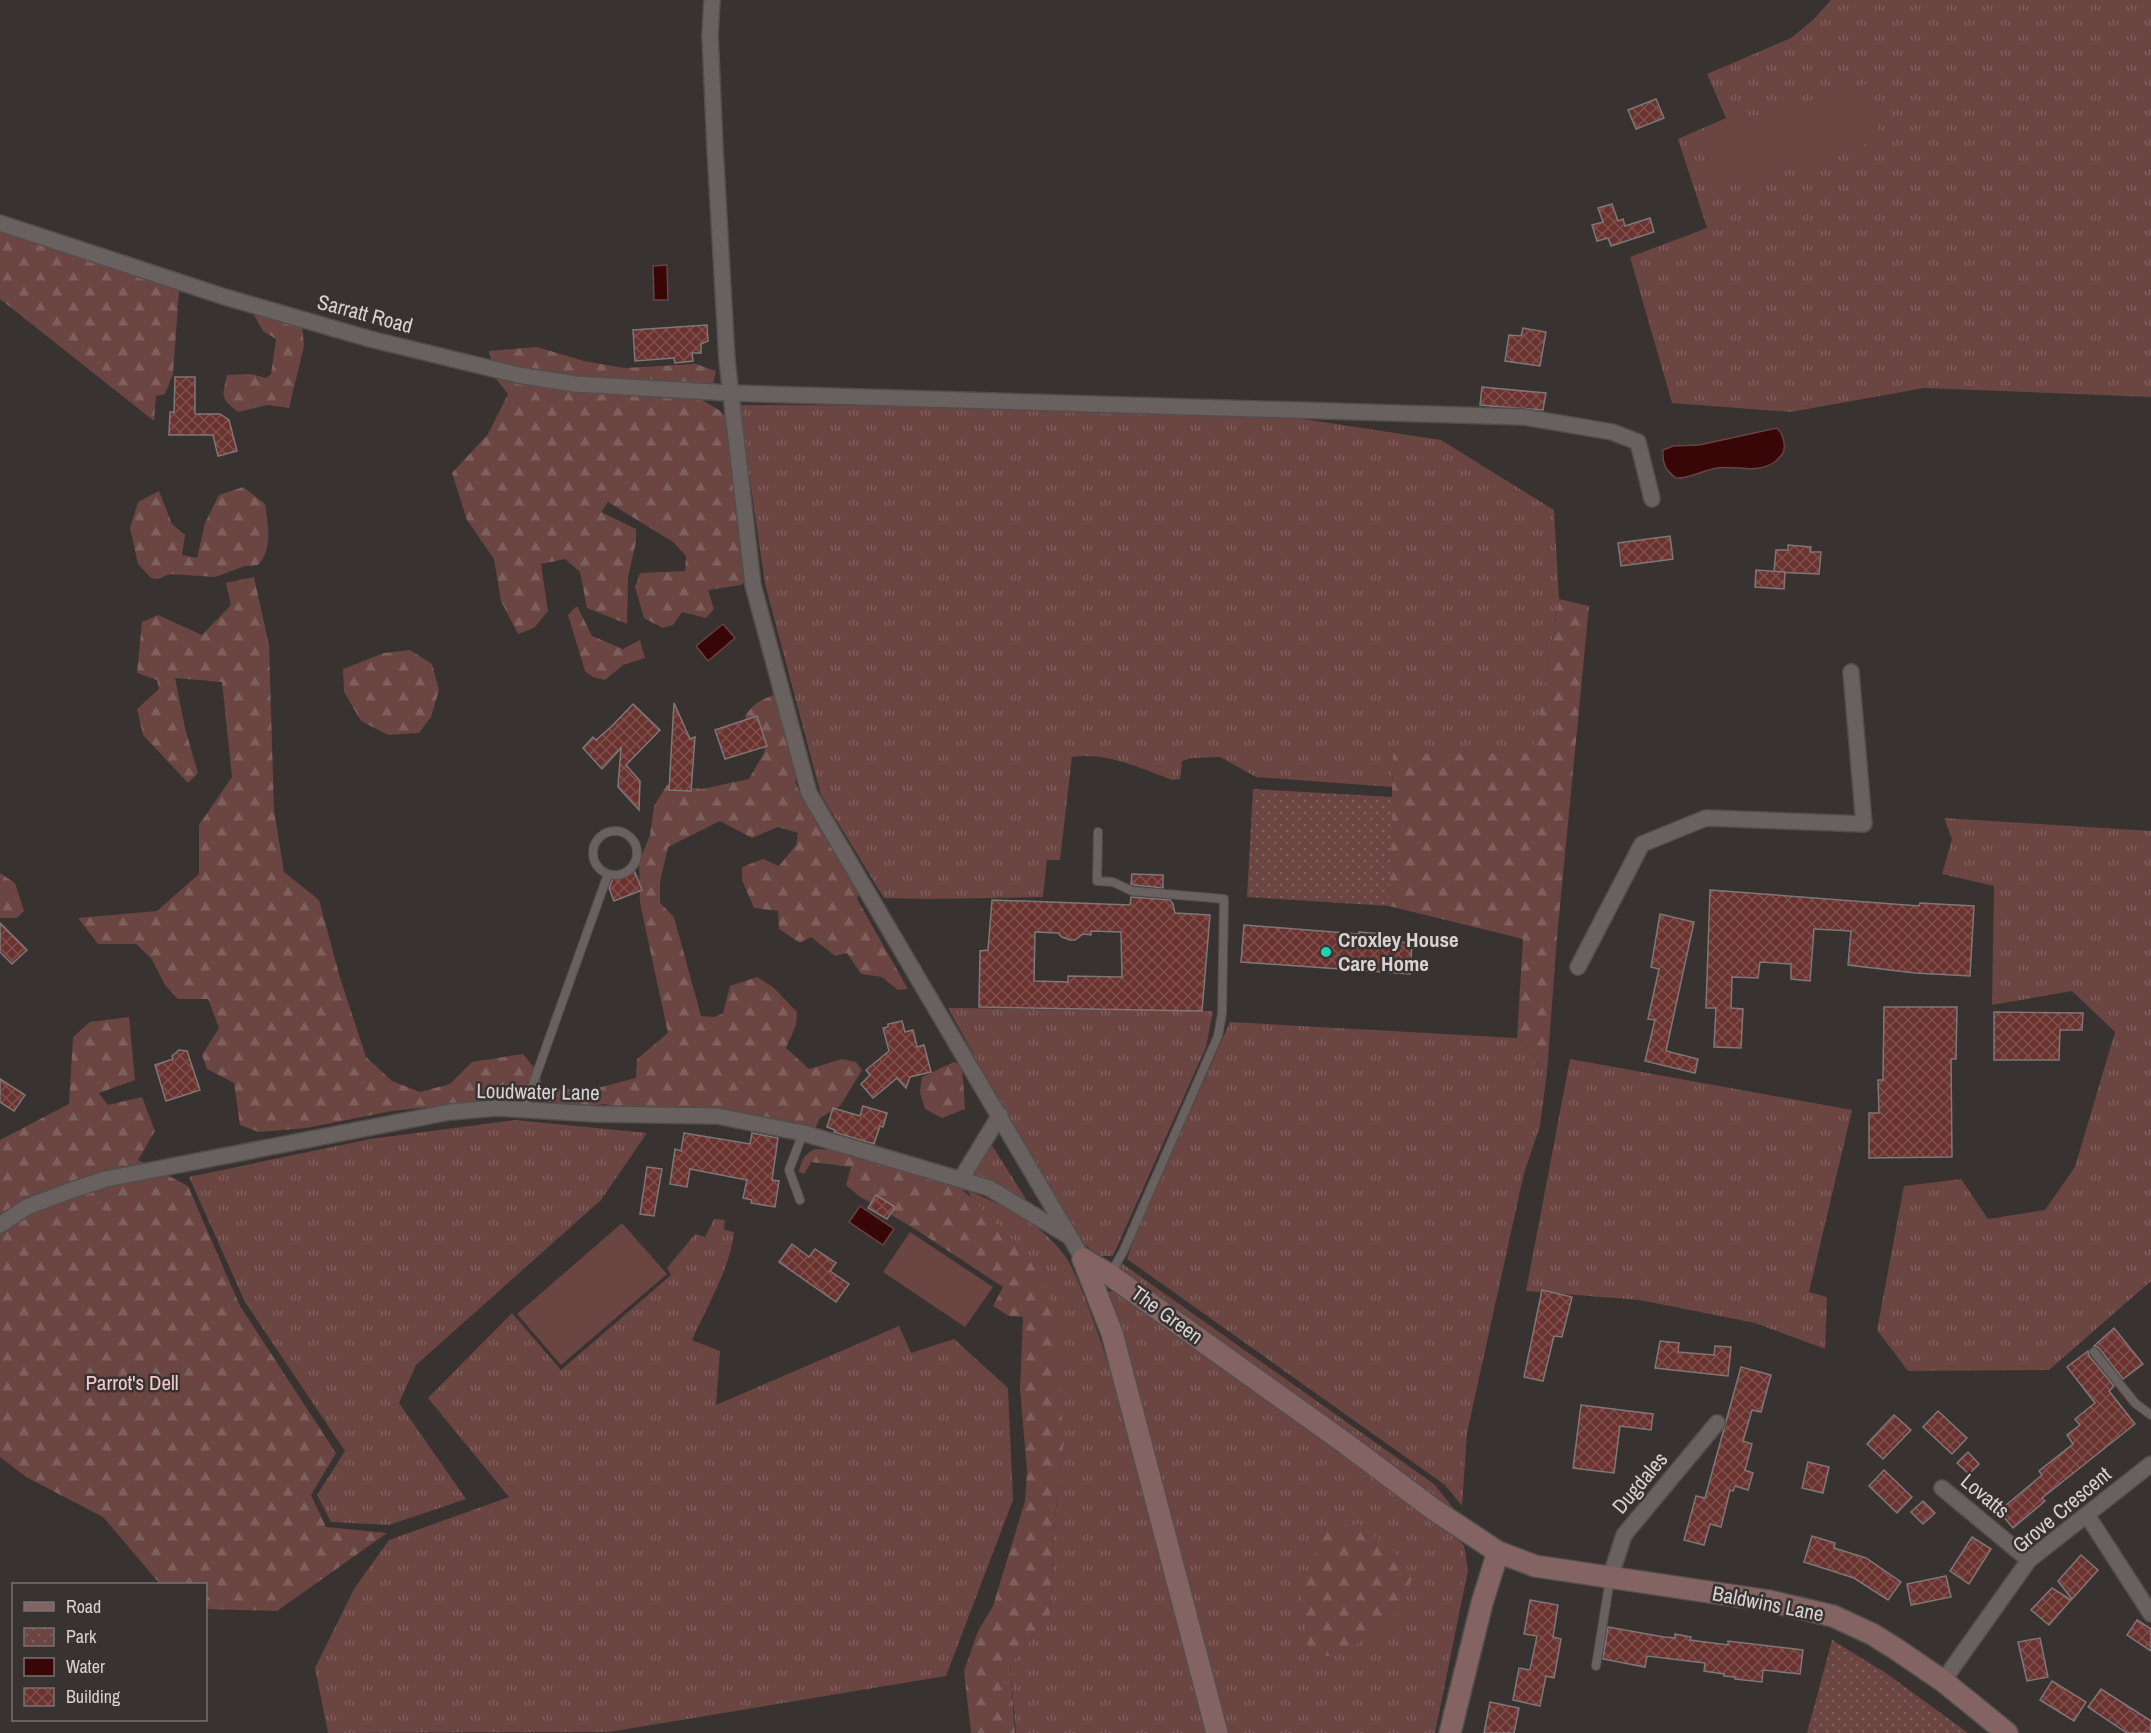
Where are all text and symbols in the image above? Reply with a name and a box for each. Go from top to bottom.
street label: Sarratt Road [314,287,416,340]
place label: Croxley House Care Home [1338,925,1459,978]
marker: Croxley House Care Home [1319,945,1333,959]
street label: Loudwater Lane [476,1076,600,1107]
street label: The Green [1125,1279,1209,1351]
park label: Parrot's Dell [85,1368,179,1397]
street label: Dugdales [1605,1445,1674,1520]
street label: Grove Crescent [2006,1460,2117,1559]
street label: Lovatts [1955,1467,2016,1525]
street label: Baldwins Lane [1710,1578,1826,1629]
legend [12,1583,207,1721]
text: Road [66,1594,101,1619]
text: Park [66,1624,97,1649]
text: Water [66,1654,105,1679]
text: Building [66,1684,121,1709]

